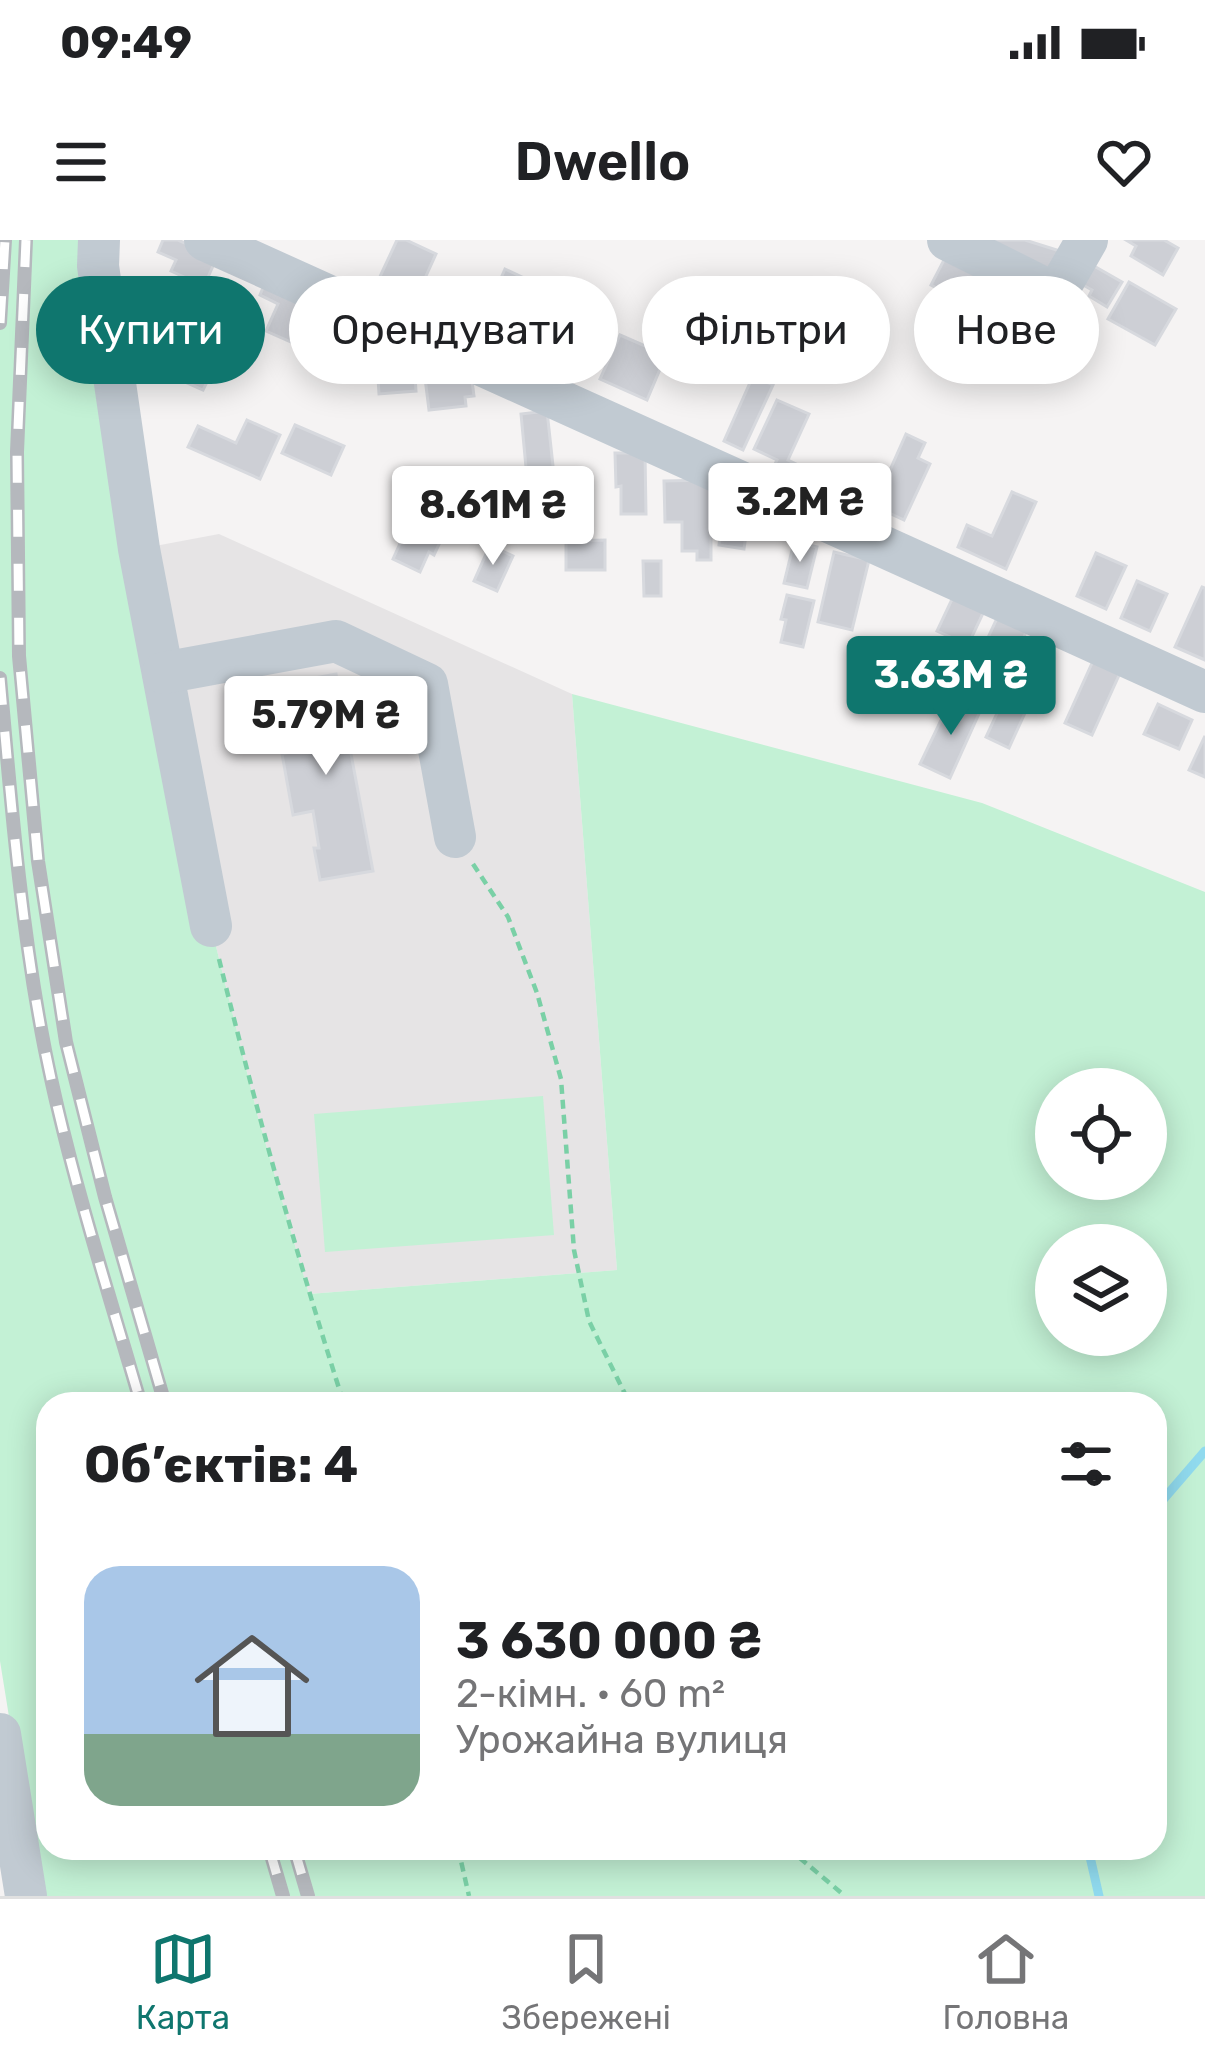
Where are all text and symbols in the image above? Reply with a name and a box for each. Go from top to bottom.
text: 09:49 [60,16,192,69]
icon: menu [48,129,114,195]
icon: heart [1091,129,1157,195]
text: Dwello [515,130,690,194]
chip: Купити [36,276,265,384]
chip: Орендувати [289,276,618,384]
chip: Фільтри [642,276,890,384]
chip: Нове [914,276,1099,384]
pin: 3.2M ₴ [702,463,898,565]
pin: 8.61M ₴ [382,466,604,568]
text: 3.2M ₴ [735,479,865,525]
text: 8.61M ₴ [419,482,567,528]
pin: 3.63M ₴ [840,636,1062,738]
text: 3.63M ₴ [874,652,1028,698]
pin: 5.79M ₴ [215,676,437,778]
text: 5.79M ₴ [251,692,401,738]
map controls [1035,1068,1167,1356]
button: locate [1035,1068,1167,1200]
button: layers [1035,1224,1167,1356]
icon: filters [1053,1431,1119,1497]
text: Об’єктів: 4 [84,1434,358,1495]
text: 3 630 000 ₴ [456,1610,762,1671]
icon: home [180,1614,324,1758]
text: 2-кімн. · 60 m² [456,1671,725,1717]
text: Урожайна вулиця [456,1717,788,1763]
tab: Карта [136,1926,230,2037]
tab: Збережені [502,1926,671,2037]
tab: Головна [942,1926,1069,2037]

